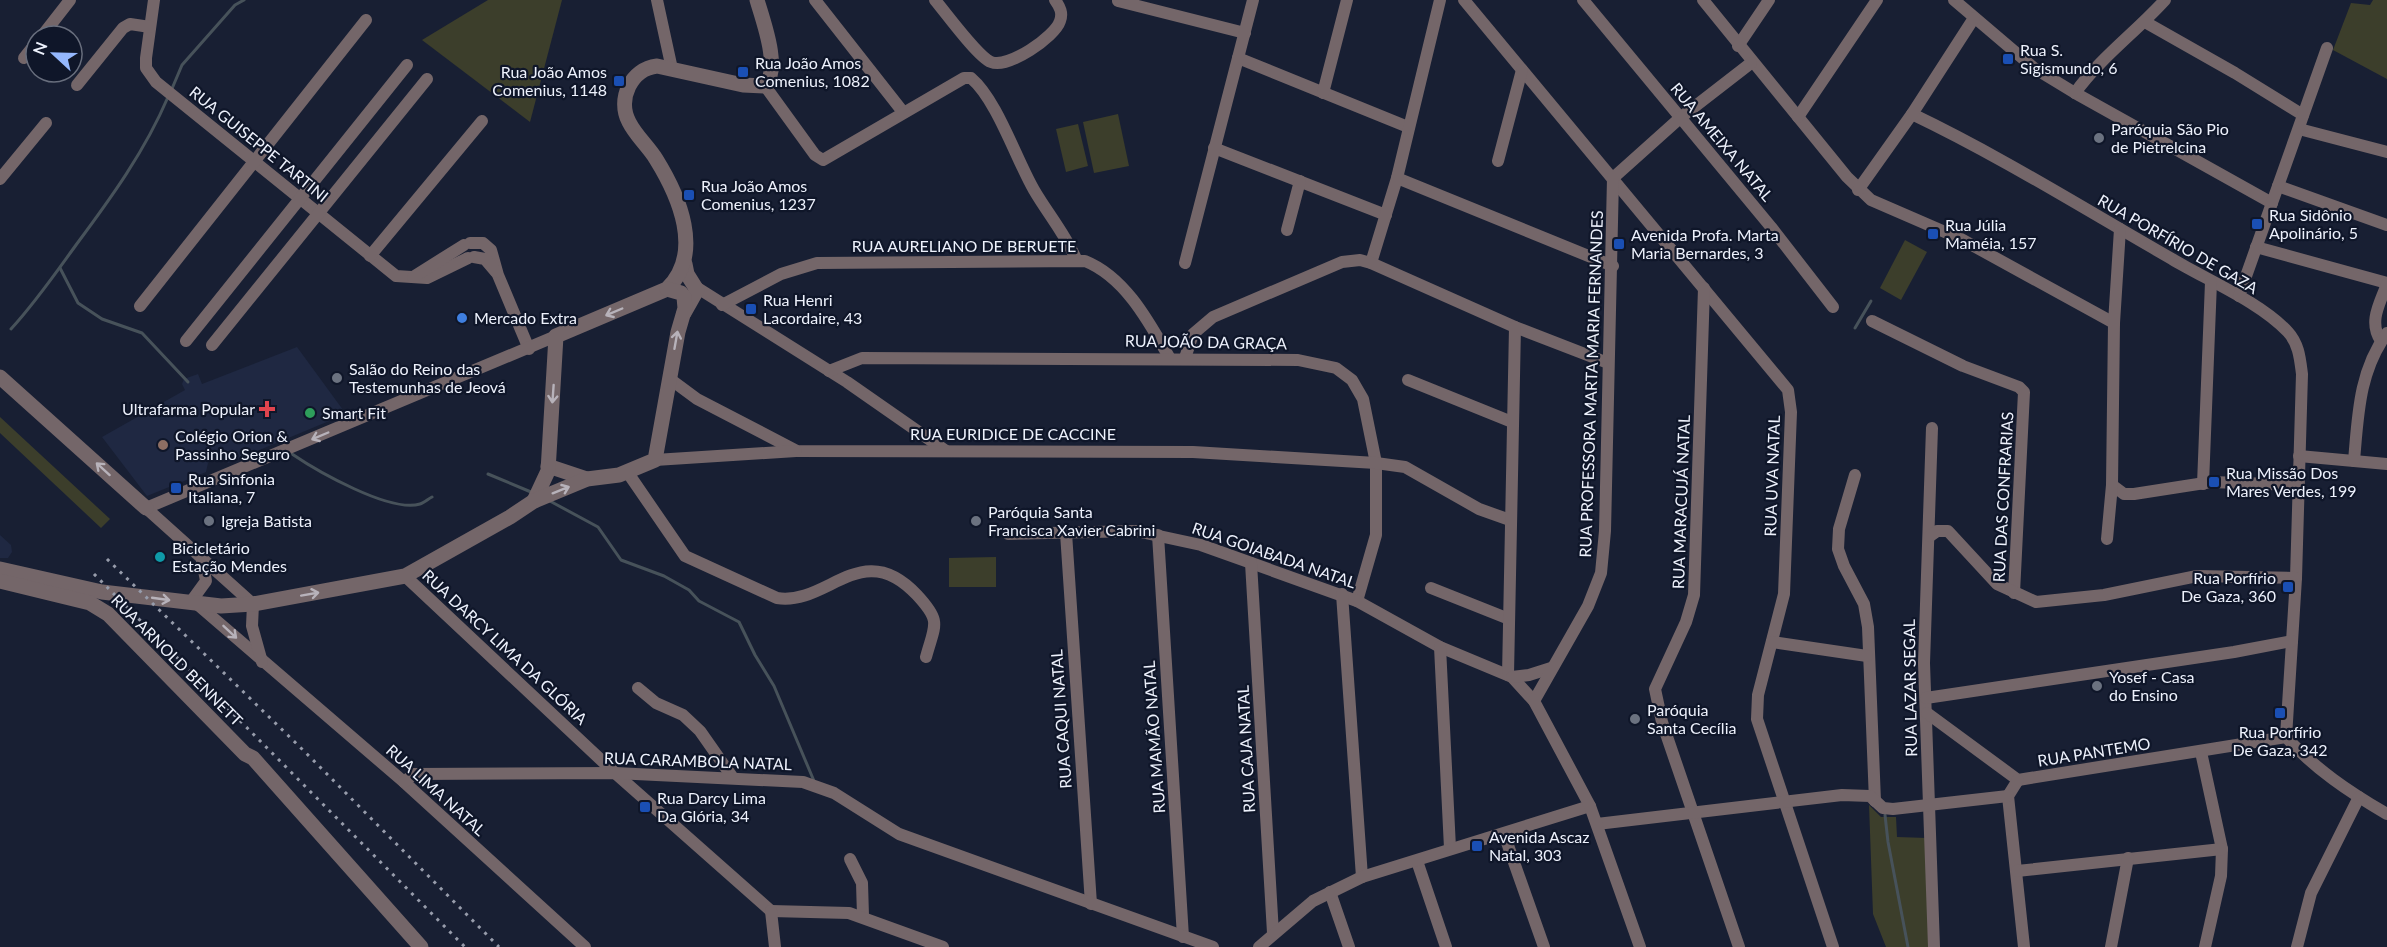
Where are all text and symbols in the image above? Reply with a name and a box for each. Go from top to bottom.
north arrow [24,24,84,84]
text: N [29,39,51,57]
place label: Rua S. Sigismundo, 6 [2020,40,2118,77]
marker: Rua S. Sigismundo, 6 [2001,52,2015,66]
place label: Rua João Amos Comenius, 1082 [755,53,870,90]
place label: Rua João Amos Comenius, 1148 [492,62,607,99]
marker: Rua João Amos Comenius, 1082 [736,65,750,79]
marker: Rua João Amos Comenius, 1148 [612,74,626,88]
street label: RUA AMEIXA NATAL [1667,79,1777,205]
street label: RUA GUISEPPE TARTINI [186,82,333,205]
place label: Paróquia São Pio de Pietrelcina [2111,119,2229,156]
marker: Paróquia São Pio de Pietrelcina [2092,131,2106,145]
place label: Rua João Amos Comenius, 1237 [701,176,816,213]
marker: Rua João Amos Comenius, 1237 [682,188,696,202]
street label: RUA PORFÍRIO DE GAZA [2095,190,2262,297]
place label: Rua Sidônio Apolinário, 5 [2269,205,2358,242]
street label: RUA PROFESSORA MARTA MARIA FERNANDES [1575,210,1606,558]
place label: Rua Júlia Maméia, 157 [1945,215,2037,252]
marker: Rua Sidônio Apolinário, 5 [2250,217,2264,231]
place label: Avenida Profa. Marta Maria Bernardes, 3 [1631,225,1779,262]
marker: Rua Júlia Maméia, 157 [1926,227,1940,241]
street label: RUA AURELIANO DE BERUETE [852,236,1076,255]
marker: Avenida Profa. Marta Maria Bernardes, 3 [1612,237,1626,251]
place label: Rua Henri Lacordaire, 43 [763,290,862,327]
marker: Rua Henri Lacordaire, 43 [744,302,758,316]
one-way arrow [605,307,623,318]
place label: Mercado Extra [474,308,577,327]
marker: Mercado Extra [455,311,469,325]
one-way arrow [671,331,682,351]
street label: RUA JOÃO DA GRAÇA [1125,331,1287,352]
place label: Salão do Reino das Testemunhas de Jeová [349,359,506,396]
marker: Salão do Reino das Testemunhas de Jeová [330,371,344,385]
one-way arrow [547,384,558,404]
place label: Ultrafarma Popular [122,399,255,418]
marker: Ultrafarma Popular [260,402,274,416]
place label: Smart Fit [322,403,386,422]
marker: Smart Fit [303,406,317,420]
street label: RUA DAS CONFRARIAS [1989,411,2016,583]
street label: RUA MARACUJÁ NATAL [1668,414,1693,589]
street label: RUA UVA NATAL [1760,415,1783,537]
street label: RUA EURIDICE DE CACCINE [910,424,1116,443]
place label: Colégio Orion & Passinho Seguro [175,426,290,463]
one-way arrow [311,431,330,442]
marker: Colégio Orion & Passinho Seguro [156,438,170,452]
one-way arrow [96,462,111,476]
place label: Rua Missão Dos Mares Verdes, 199 [2226,463,2356,500]
place label: Rua Sinfonia Italiana, 7 [188,469,275,506]
marker: Rua Missão Dos Mares Verdes, 199 [2207,475,2221,489]
marker: Rua Sinfonia Italiana, 7 [169,481,183,495]
one-way arrow [551,484,570,495]
place label: Paróquia Santa Francisca Xavier Cabrini [988,502,1155,539]
place label: Igreja Batista [221,511,312,530]
marker: Igreja Batista [202,514,216,528]
marker: Paróquia Santa Francisca Xavier Cabrini [969,514,983,528]
street label: RUA GOIABADA NATAL [1190,518,1359,592]
place label: Bicicletário Estação Mendes [172,538,287,575]
marker: Bicicletário Estação Mendes [153,550,167,564]
street label: RUA DARCY LIMA DA GLÓRIA [419,565,592,728]
place label: Rua Porfírio De Gaza, 360 [2181,568,2276,605]
marker: Rua Porfírio De Gaza, 360 [2281,580,2295,594]
one-way arrow [300,588,319,599]
street label: RUA ARNOLD BENNETT [108,590,247,730]
one-way arrow [150,594,170,605]
street label: RUA LAZAR SEGAL [1899,619,1920,757]
one-way arrow [222,625,237,639]
street label: RUA CAQUI NATAL [1046,649,1075,789]
street label: RUA MAMÃO NATAL [1139,660,1168,814]
place label: Yosef - Casa do Ensino [2109,667,2195,704]
marker: Yosef - Casa do Ensino [2090,679,2104,693]
street label: RUA CAJA NATAL [1233,685,1258,813]
place label: Paróquia Santa Cecília [1647,700,1736,737]
marker: Rua Porfírio De Gaza, 342 [2273,706,2287,720]
marker: Paróquia Santa Cecília [1628,712,1642,726]
place label: Rua Porfírio De Gaza, 342 [2233,722,2327,759]
street label: RUA PANTEMO [2036,733,2152,770]
street label: RUA LIMA NATAL [383,740,490,839]
street label: RUA CARAMBOLA NATAL [604,748,792,773]
place label: Rua Darcy Lima Da Glória, 34 [657,788,766,825]
marker: Rua Darcy Lima Da Glória, 34 [638,800,652,814]
place label: Avenida Ascaz Natal, 303 [1489,827,1590,864]
marker: Avenida Ascaz Natal, 303 [1470,839,1484,853]

